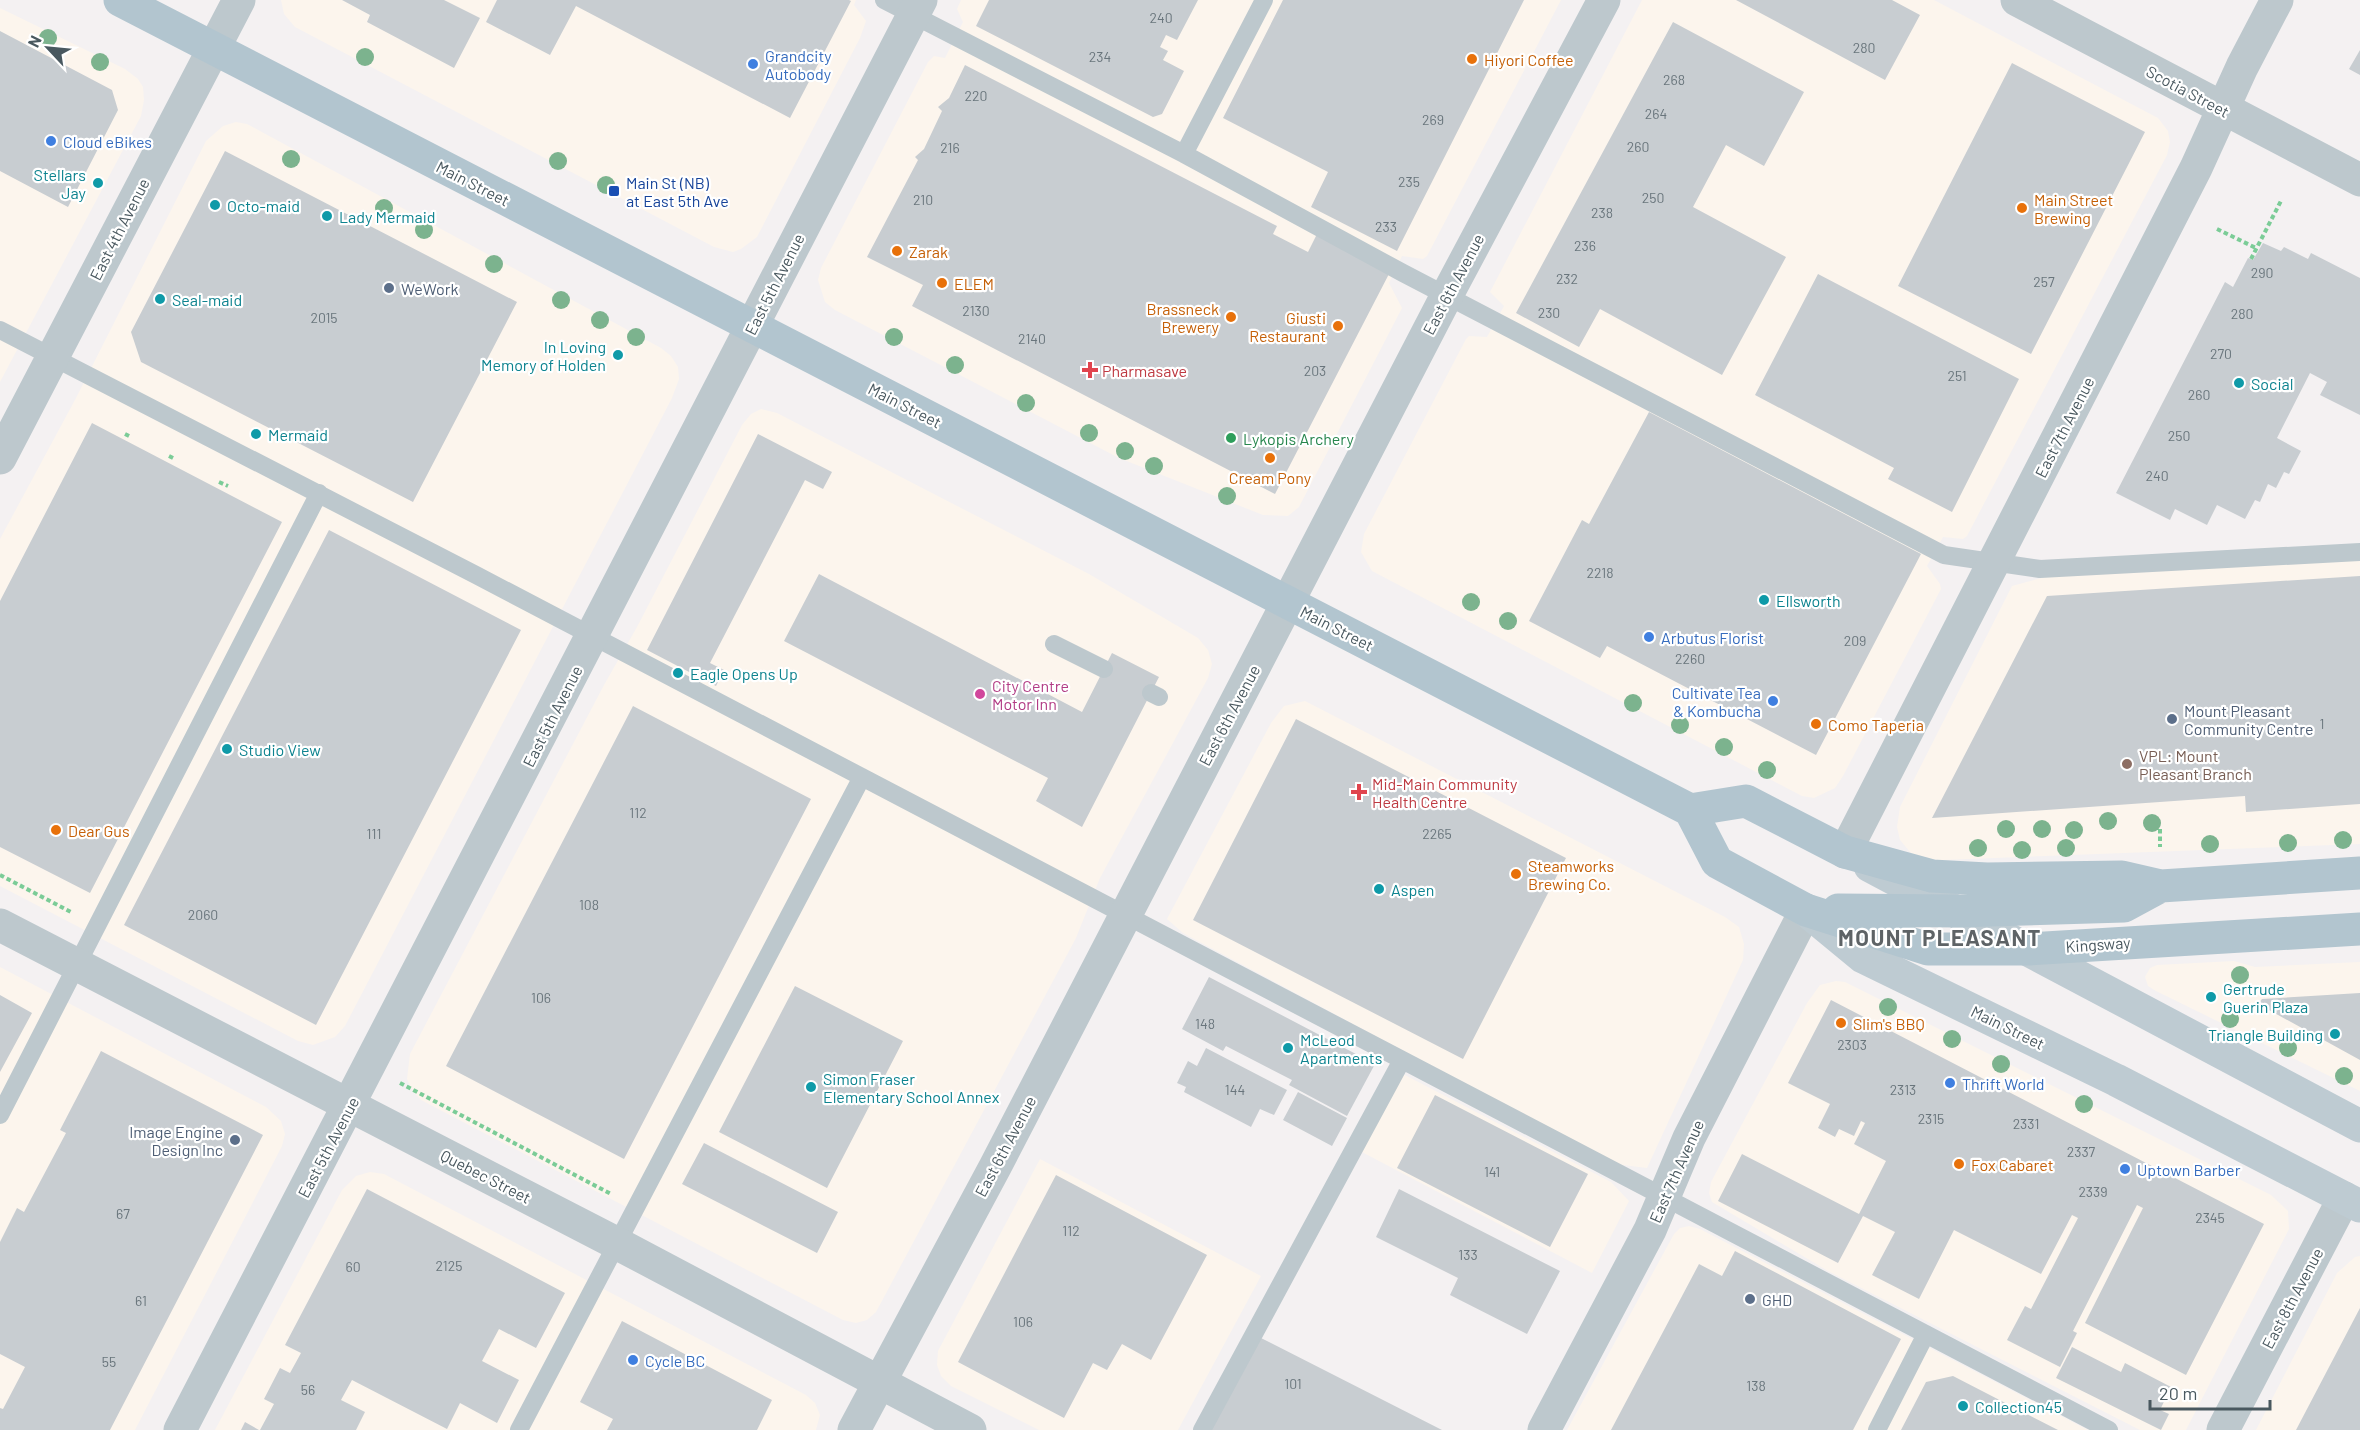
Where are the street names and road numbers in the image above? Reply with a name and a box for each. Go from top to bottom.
street label: Scotia Street [2143,61,2233,121]
street label: Main Street [433,157,513,209]
street label: East 4th Avenue [85,175,153,283]
street label: East 5th Avenue [740,230,808,338]
street label: East 6th Avenue [1418,230,1488,338]
street label: East 7th Avenue [2030,373,2098,481]
street label: Main Street [865,379,945,431]
street label: Main Street [1297,602,1377,654]
street label: East 6th Avenue [1194,661,1264,769]
street label: East 5th Avenue [518,662,586,770]
street label: Kingsway [2065,932,2132,956]
street label: Main Street [1968,1001,2048,1053]
street label: East 6th Avenue [970,1092,1040,1200]
street label: East 5th Avenue [293,1093,363,1201]
street label: East 7th Avenue [1645,1117,1707,1225]
street label: Quebec Street [438,1145,534,1207]
street label: East 8th Avenue [2257,1244,2327,1352]

